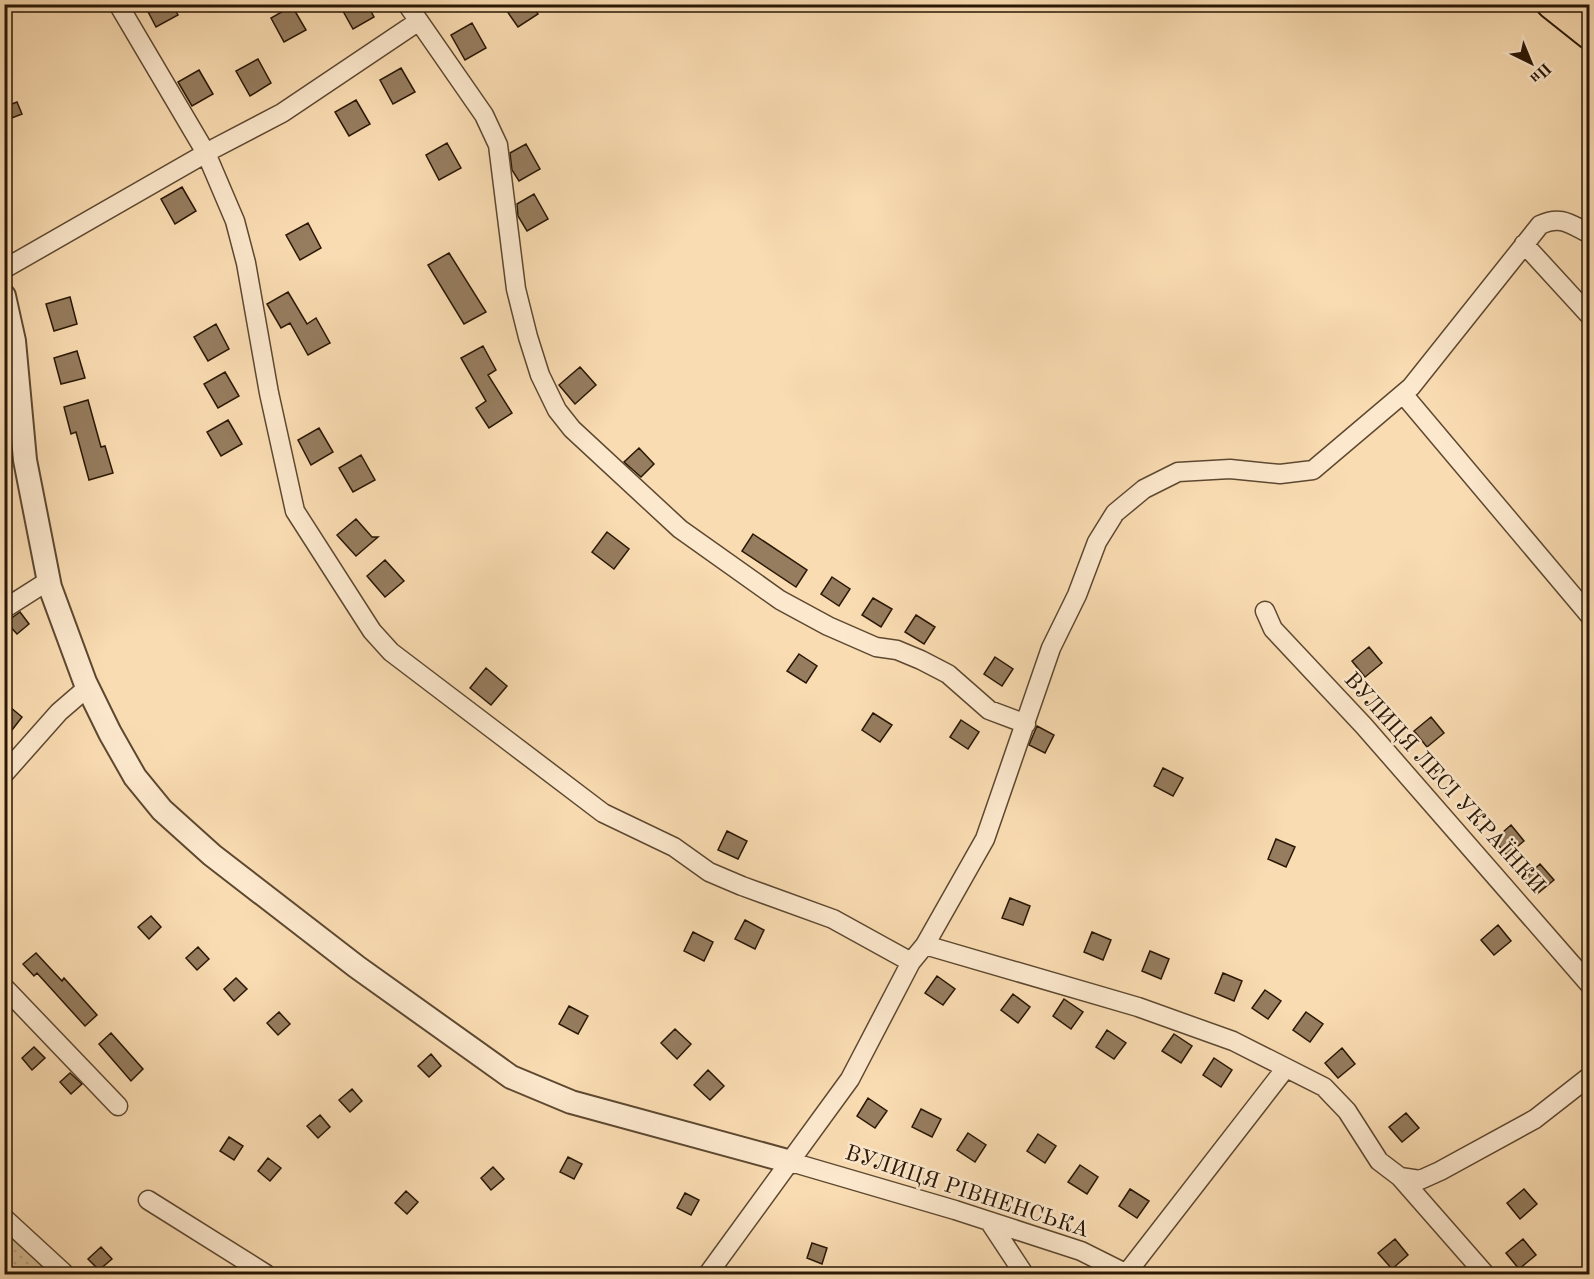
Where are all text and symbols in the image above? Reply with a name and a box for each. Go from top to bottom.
north arrow [1501,33,1561,93]
text: Пн [1526,59,1553,86]
street label: ВУЛИЦЯ ЛЕСІ УКРАЇНКИ [1340,667,1551,897]
street label: ВУЛИЦЯ РІВНЕНСЬКА [842,1142,1092,1242]

